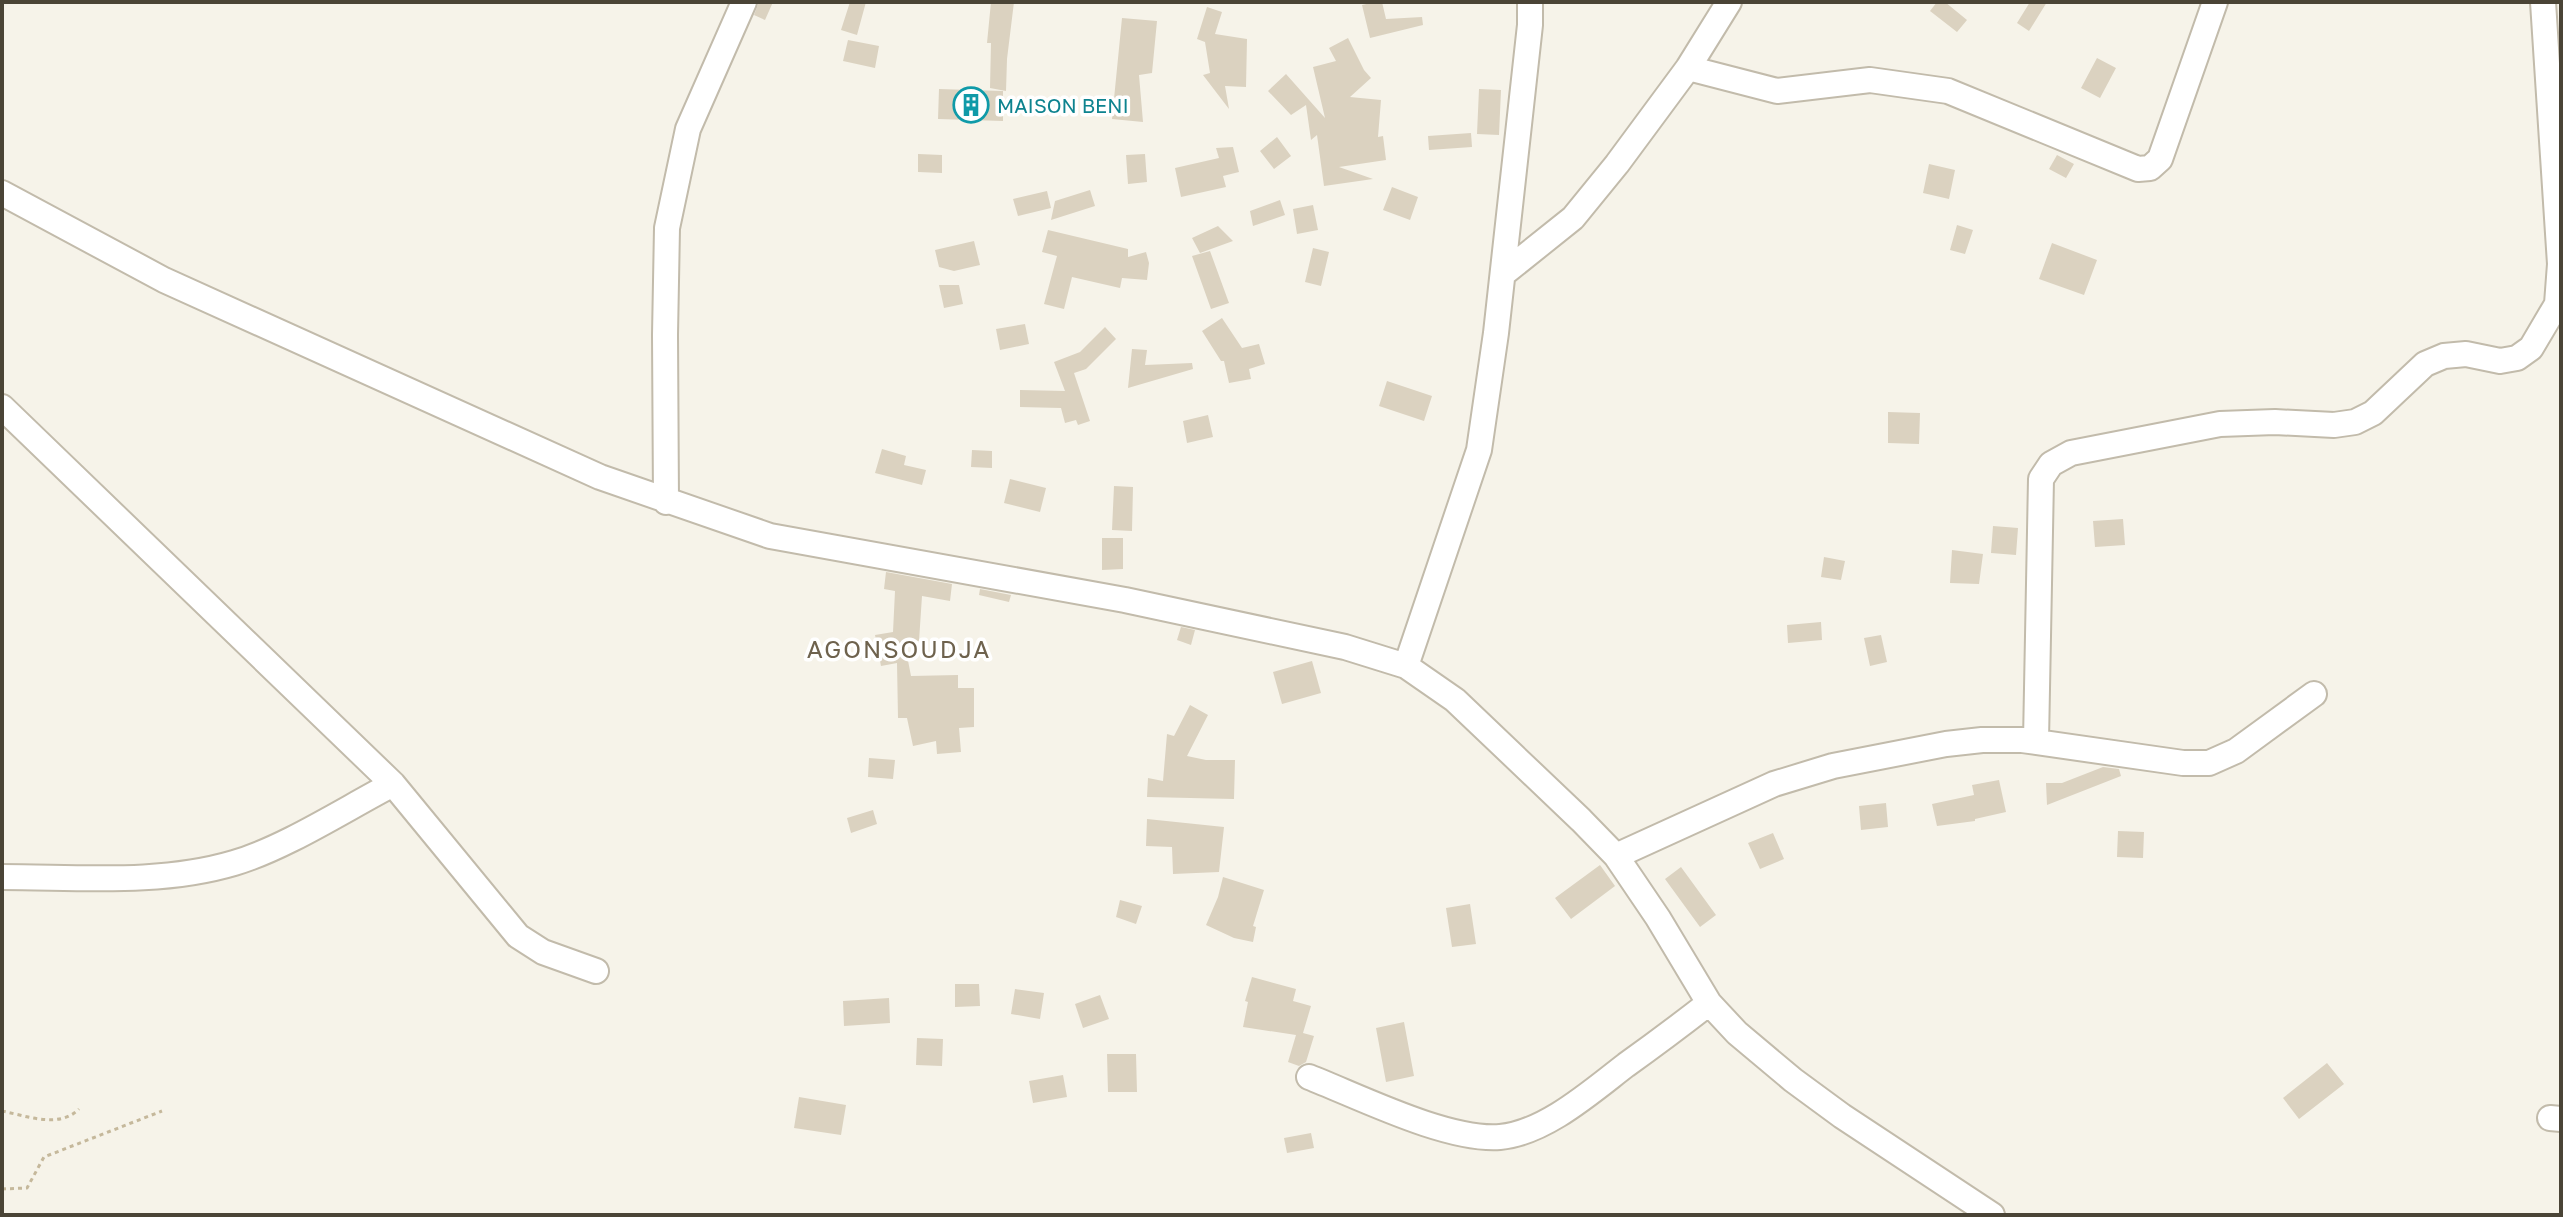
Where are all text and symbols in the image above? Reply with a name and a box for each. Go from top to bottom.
building icon: MAISON BENI [952,86,990,124]
place label: MAISON BENI [997,93,1129,117]
district label: AGONSOUDJA [807,634,991,663]

